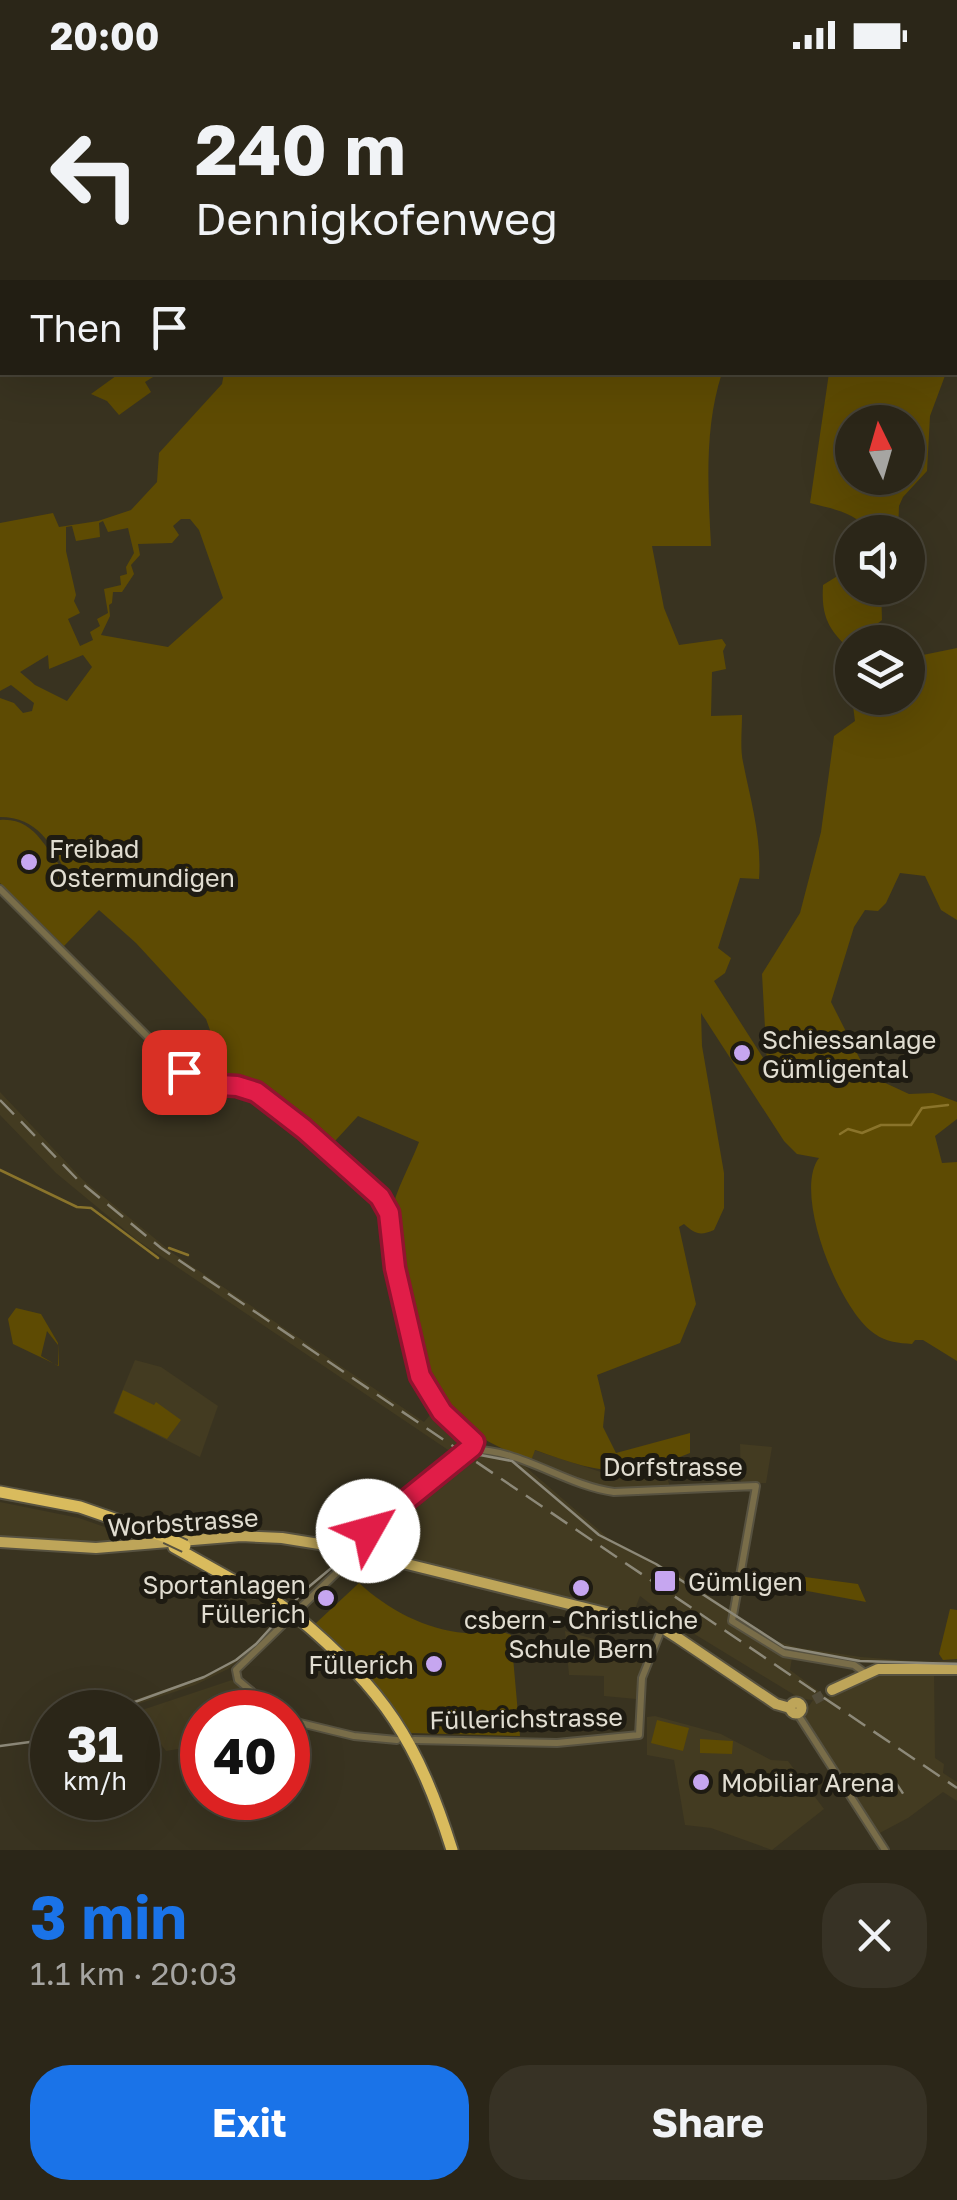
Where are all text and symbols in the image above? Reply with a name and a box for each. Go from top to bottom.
text: 20:00 [50,13,159,58]
text: 240 m [195,106,406,190]
icon: left [30,110,160,240]
text: Dennigkofenweg [195,191,558,245]
icon: arrive [142,300,197,355]
text: Then [30,305,122,350]
north arrow [835,405,925,495]
map controls [835,405,925,715]
button: sound [835,515,925,605]
button: layers [835,625,925,715]
place label: Freibad Ostermundigen [49,833,235,893]
marker: Freibad Ostermundigen [18,851,40,873]
place label: Schiessanlage Gümligental [762,1024,936,1084]
pin [142,1030,227,1115]
marker: Schiessanlage Gümligental [731,1042,753,1064]
icon: arrive [157,1045,212,1100]
street label: Dorfstrasse [603,1451,743,1482]
position arrow [316,1479,420,1583]
street label: Worbstrasse [107,1501,259,1543]
place label: Gümligen [688,1566,803,1597]
marker: Gümligen [652,1568,678,1594]
place label: Sportanlagen Füllerich [142,1569,306,1629]
marker: csbern - Christliche Schule Bern [570,1577,592,1599]
marker: Sportanlagen Füllerich [315,1587,337,1609]
place label: csbern - Christliche Schule Bern [464,1604,698,1664]
place label: Füllerich [308,1649,414,1680]
marker: Füllerich [423,1653,445,1675]
speed limit sign: 40 [180,1690,310,1820]
street label: Füllerichstrasse [429,1701,623,1735]
text: 31 [67,1713,123,1773]
text: km/h [63,1765,127,1796]
place label: Mobiliar Arena [721,1767,895,1798]
marker: Mobiliar Arena [690,1771,712,1793]
text: 3 min [30,1880,187,1952]
button: close [822,1883,927,1988]
text: 1.1 km · 20:03 [30,1954,237,1992]
button: Exit [30,2065,469,2180]
button: Share [489,2065,927,2180]

